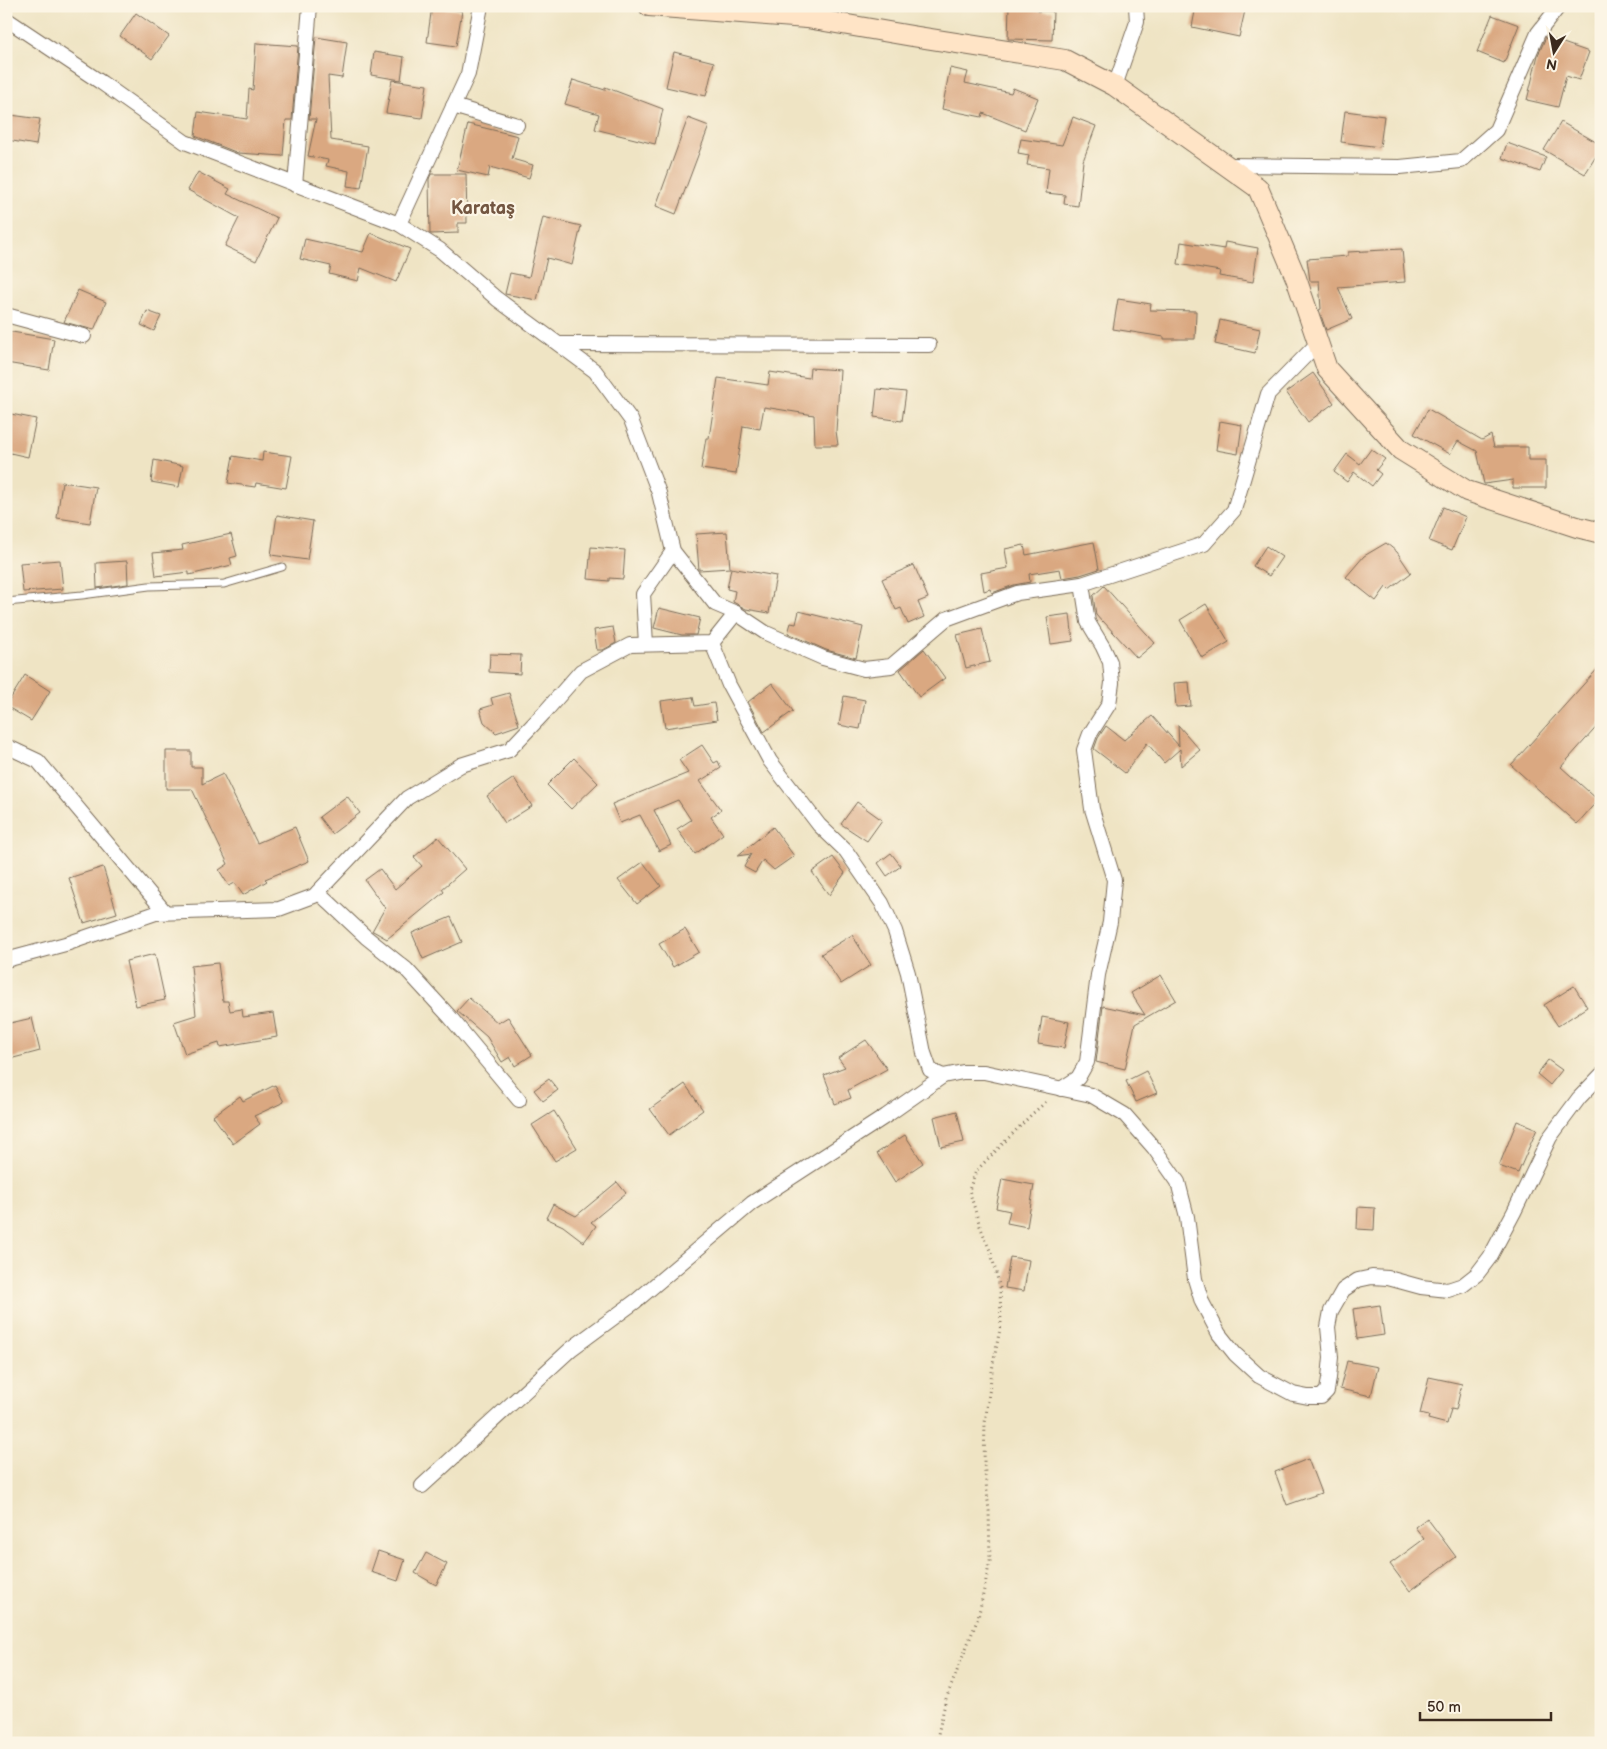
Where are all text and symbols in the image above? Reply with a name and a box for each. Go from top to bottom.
north arrow [1530,28,1580,78]
text: N [1545,55,1558,74]
district label: Karataş [451,198,515,219]
scale bar [1420,1689,1551,1721]
text: 50 m [1427,1698,1461,1717]

